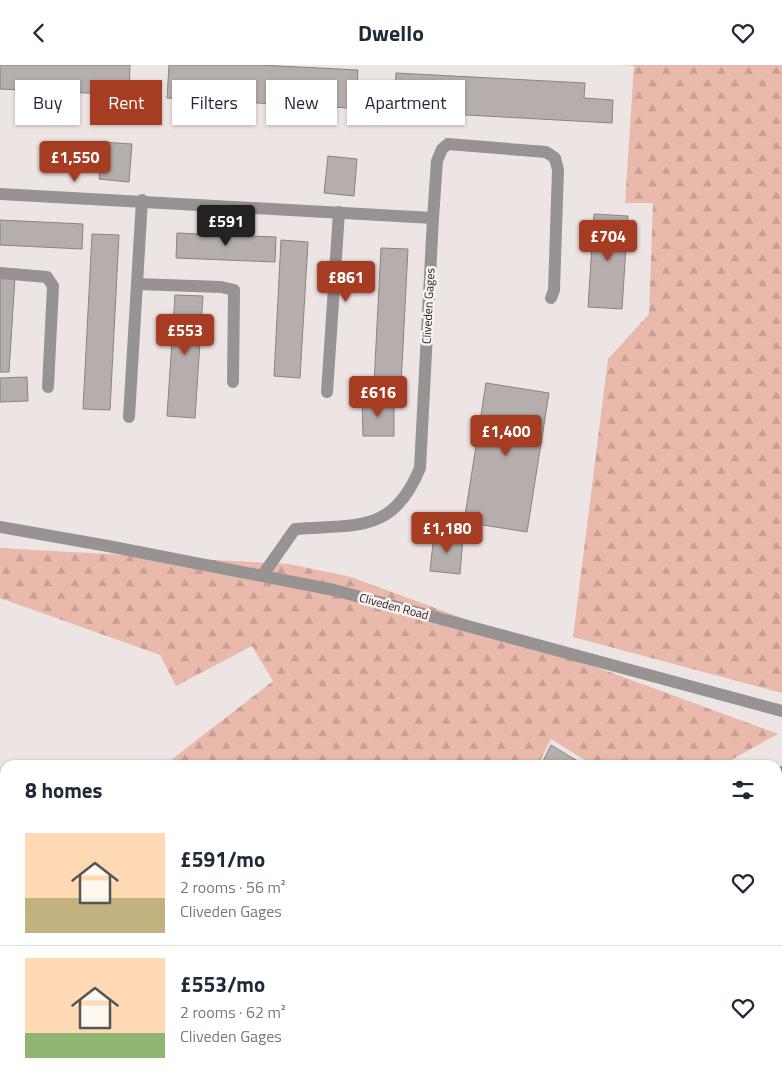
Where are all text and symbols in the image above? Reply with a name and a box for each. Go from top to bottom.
text: Dwello [358,16,424,50]
icon: back [25,19,53,47]
icon: heart [729,19,757,47]
chip: Buy [15,80,80,125]
chip: Rent [90,80,162,125]
chip: Filters [172,80,256,125]
chip: New [266,80,337,125]
chip: Apartment [347,80,465,125]
pin: £1,550 [34,141,116,183]
text: £1,550 [50,145,100,169]
pin: £591 [196,205,256,247]
text: £591 [208,209,244,233]
pin: £704 [578,219,638,262]
text: £704 [590,224,626,248]
pin: £861 [316,261,376,303]
text: £861 [328,265,364,289]
street label: Cliveden Gages [417,267,440,345]
pin: £553 [155,313,215,356]
text: £553 [167,318,203,342]
pin: £616 [348,375,408,418]
text: £616 [360,380,396,404]
pin: £1,400 [465,415,547,457]
text: £1,400 [481,419,531,443]
pin: £1,180 [406,511,488,554]
text: £1,180 [422,516,472,540]
street label: Cliveden Road [357,588,431,624]
text: 8 homes [25,774,102,806]
icon: filters [729,776,757,804]
text: £591/mo [180,843,265,875]
icon: home [65,853,125,913]
icon: heart [729,869,757,897]
text: 2 rooms · 56 m² [180,875,285,899]
text: Cliveden Gages [180,899,282,923]
text: £553/mo [180,968,265,1000]
icon: home [65,978,125,1038]
icon: heart [729,994,757,1022]
text: 2 rooms · 62 m² [180,1000,285,1024]
text: Cliveden Gages [180,1024,282,1048]

